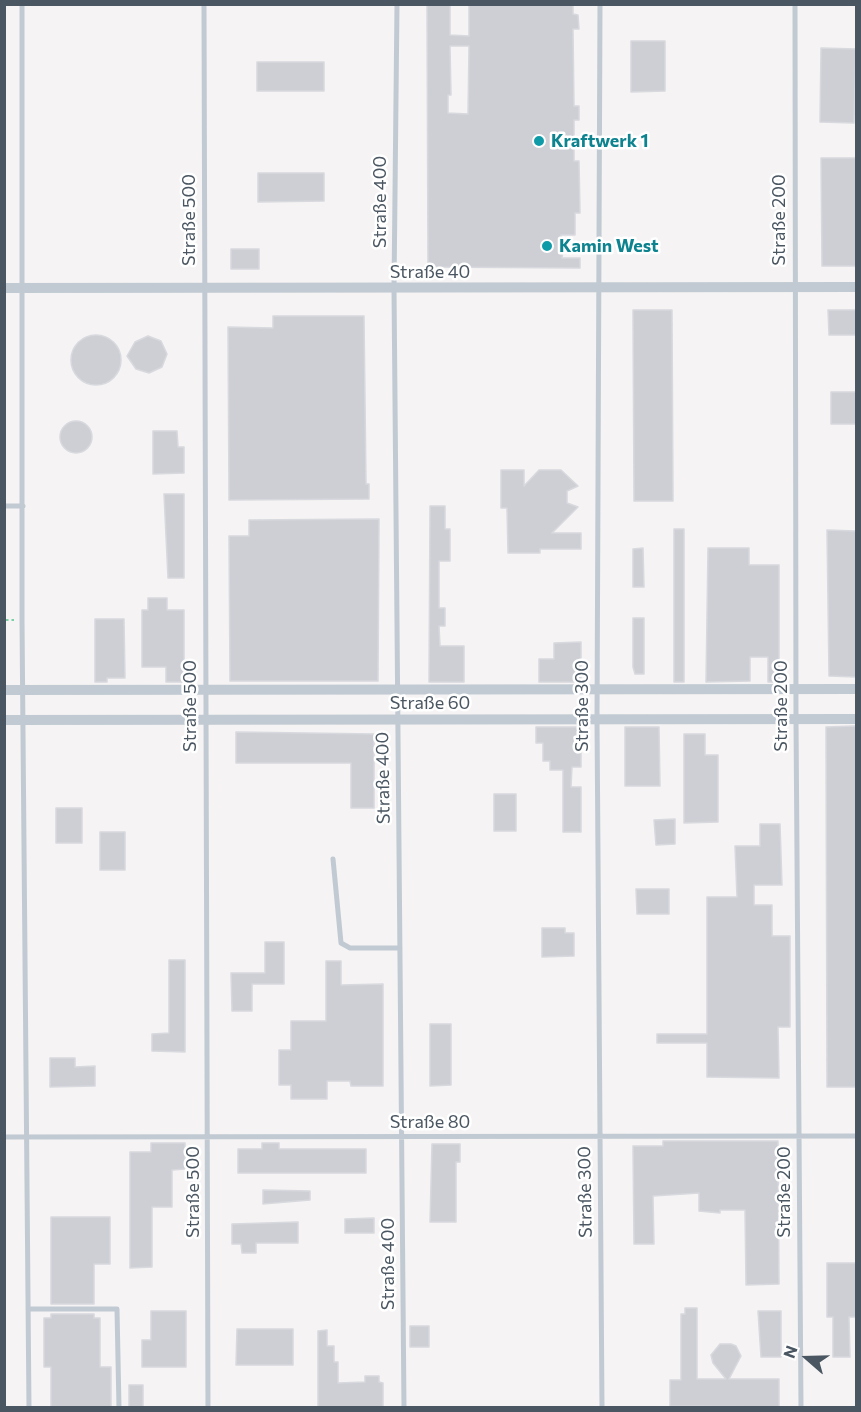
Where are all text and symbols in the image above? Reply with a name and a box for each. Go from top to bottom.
place label: Kraftwerk 1 [551,130,649,152]
marker: Kraftwerk 1 [532,134,546,148]
street label: Straße 400 [369,156,391,248]
street label: Straße 500 [178,174,200,266]
street label: Straße 200 [768,174,790,266]
place label: Kamin West [559,235,659,257]
marker: Kamin West [540,239,554,253]
street label: Straße 40 [390,261,470,283]
street label: Straße 500 [179,660,201,752]
street label: Straße 300 [571,660,593,752]
street label: Straße 200 [770,660,792,752]
street label: Straße 60 [390,692,470,714]
street label: Straße 400 [371,732,395,824]
street label: Straße 80 [390,1111,470,1133]
street label: Straße 500 [182,1146,204,1238]
street label: Straße 300 [573,1146,597,1238]
street label: Straße 200 [773,1146,795,1238]
street label: Straße 400 [377,1218,399,1310]
north arrow [777,1328,837,1388]
text: N [779,1343,801,1361]

